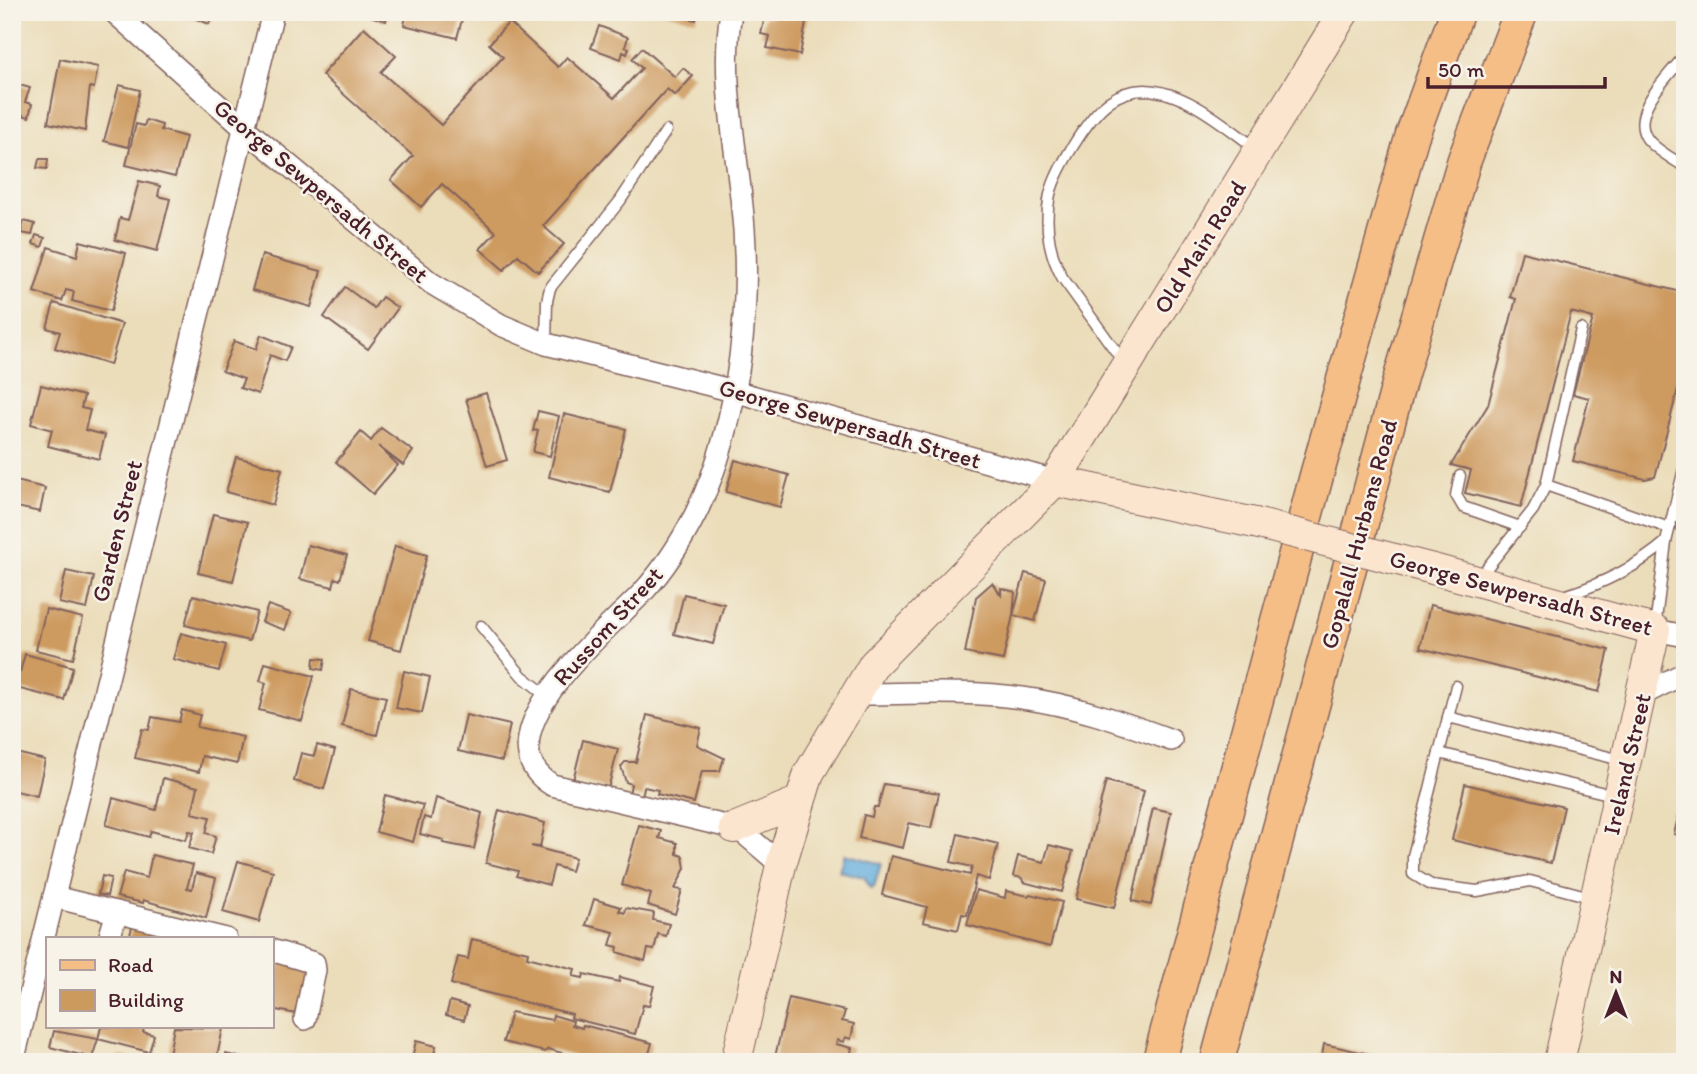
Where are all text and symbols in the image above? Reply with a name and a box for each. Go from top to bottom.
scale bar [1428,46,1604,90]
text: 50 m [1438,57,1485,82]
street label: George Sewpersadh Street [208,92,435,289]
street label: Old Main Road [1147,175,1252,319]
street label: George Sewpersadh Street [716,372,985,475]
street label: Gopalall Hurbans Road [1314,416,1403,652]
street label: Garden Street [85,457,148,605]
street label: George Sewpersadh Street [1386,543,1656,642]
street label: Russom Street [546,560,669,691]
street label: Ireland Street [1596,690,1657,838]
legend [46,937,273,1028]
text: Road [108,952,154,977]
north arrow [1582,958,1652,1028]
text: N [1610,965,1622,988]
text: Building [108,987,184,1012]

